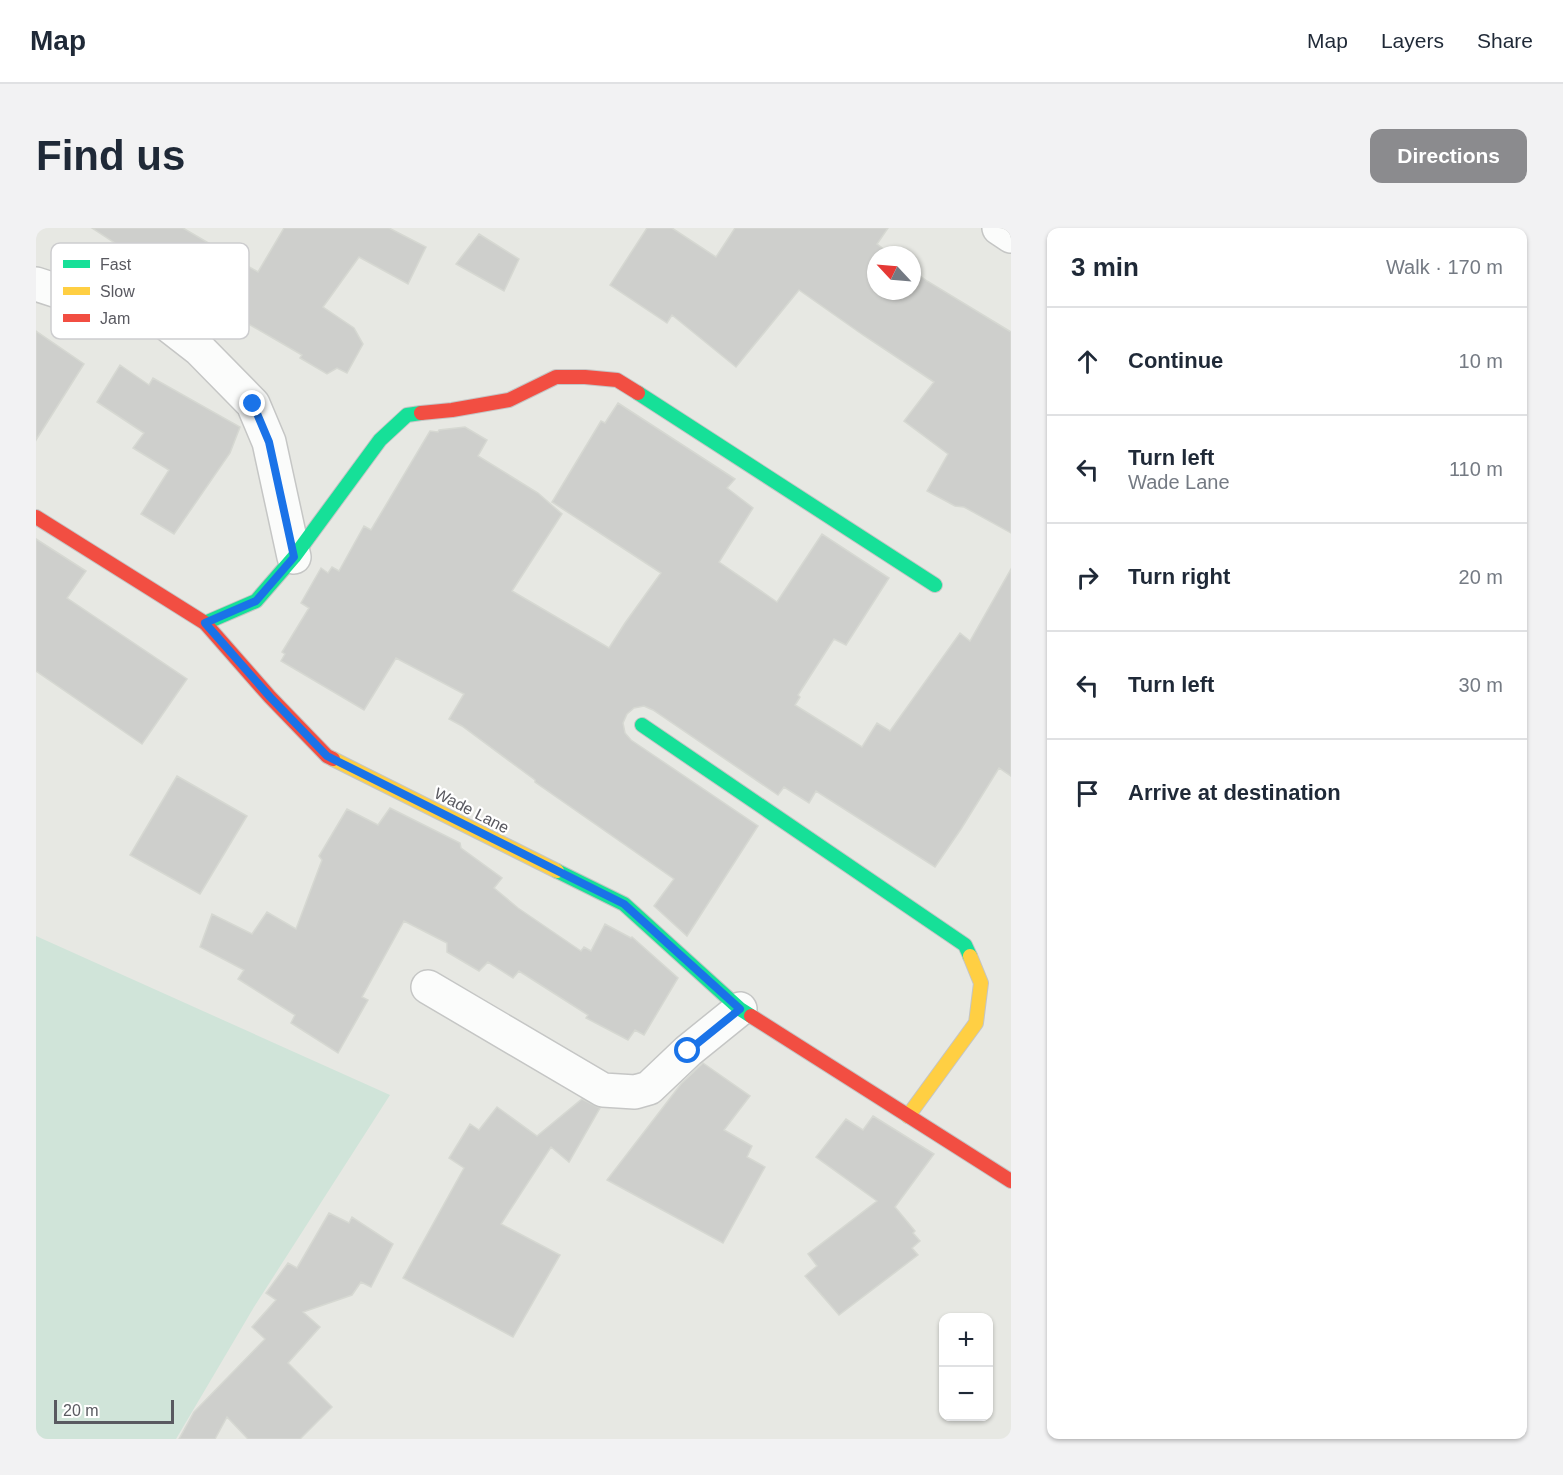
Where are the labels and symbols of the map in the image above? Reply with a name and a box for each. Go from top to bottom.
legend [51,243,249,339]
north arrow [867,246,921,300]
text: Fast [100,256,132,273]
text: Slow [100,283,135,300]
text: Jam [100,310,130,327]
route end [239,390,265,416]
street label: Wade Lane [432,784,512,837]
route start [674,1037,700,1063]
scale bar [54,1397,174,1424]

